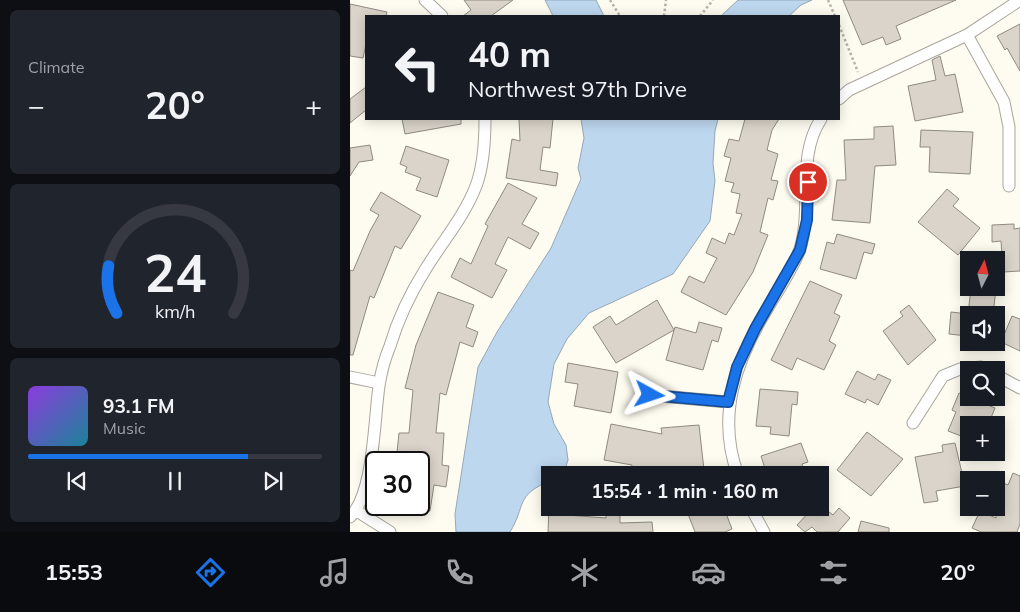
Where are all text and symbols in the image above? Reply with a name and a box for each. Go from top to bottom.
text: 40 m [468,32,551,76]
icon: left [385,35,450,100]
text: Climate [28,57,84,77]
text: Northwest 97th Drive [468,75,687,103]
text: 20° [145,81,205,129]
text: − [28,88,45,123]
text: + [305,88,322,123]
pin [787,161,829,203]
icon: arrive [794,168,822,196]
text: 24 [144,240,206,305]
north arrow [960,251,1005,296]
map controls [960,251,1005,516]
text: km/h [155,300,195,322]
button: sound [960,306,1005,351]
button: search [960,361,1005,406]
position arrow [623,368,675,420]
text: 93.1 FM [103,394,175,418]
button: + [960,416,1005,461]
text: Music [103,418,146,438]
speed limit sign: 30 [365,451,430,516]
icon: previous [63,467,91,495]
icon: pause [161,467,189,495]
icon: next [259,467,287,495]
button: − [960,471,1005,516]
text: 15:54 · 1 min · 160 m [591,479,779,503]
icon: directions [193,555,228,590]
icon: music [317,555,352,590]
icon: phone [442,555,477,590]
icon: climate [567,555,602,590]
icon: car [691,555,726,590]
icon: filters [816,555,851,590]
text: 15:53 [45,558,103,586]
text: 20° [940,558,975,586]

